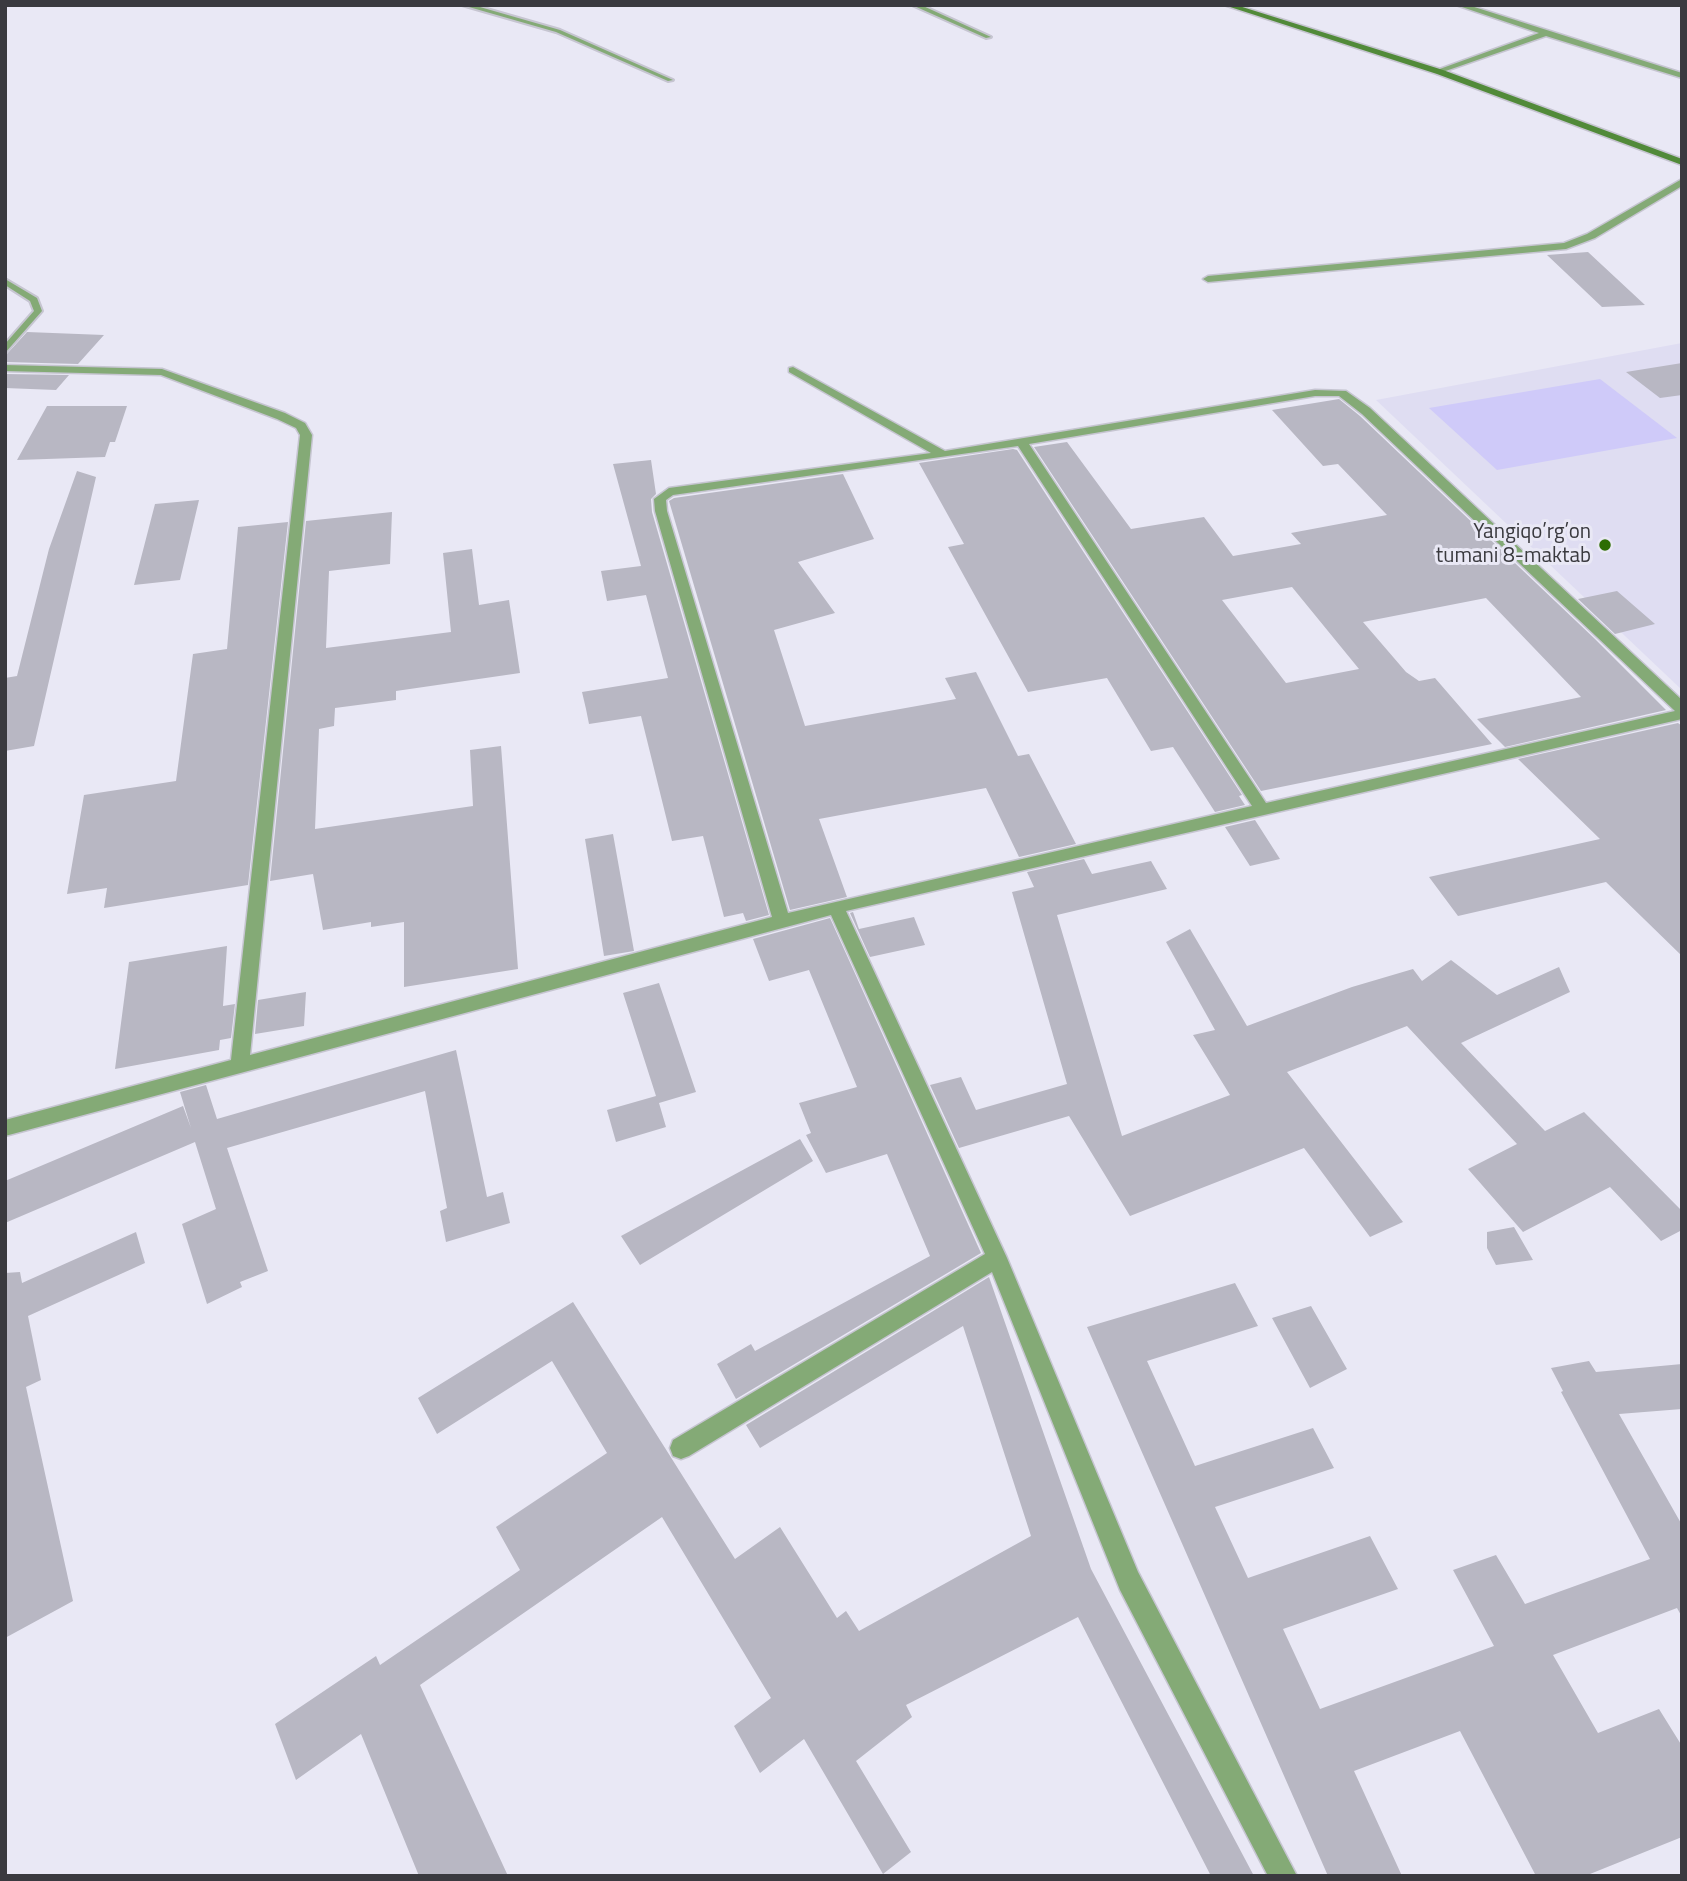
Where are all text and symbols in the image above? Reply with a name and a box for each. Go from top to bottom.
place label: Yangiqo’rg’on tumani 8-maktab [1436,520,1591,570]
marker: Yangiqo’rg’on tumani 8-maktab [1597,537,1613,553]

